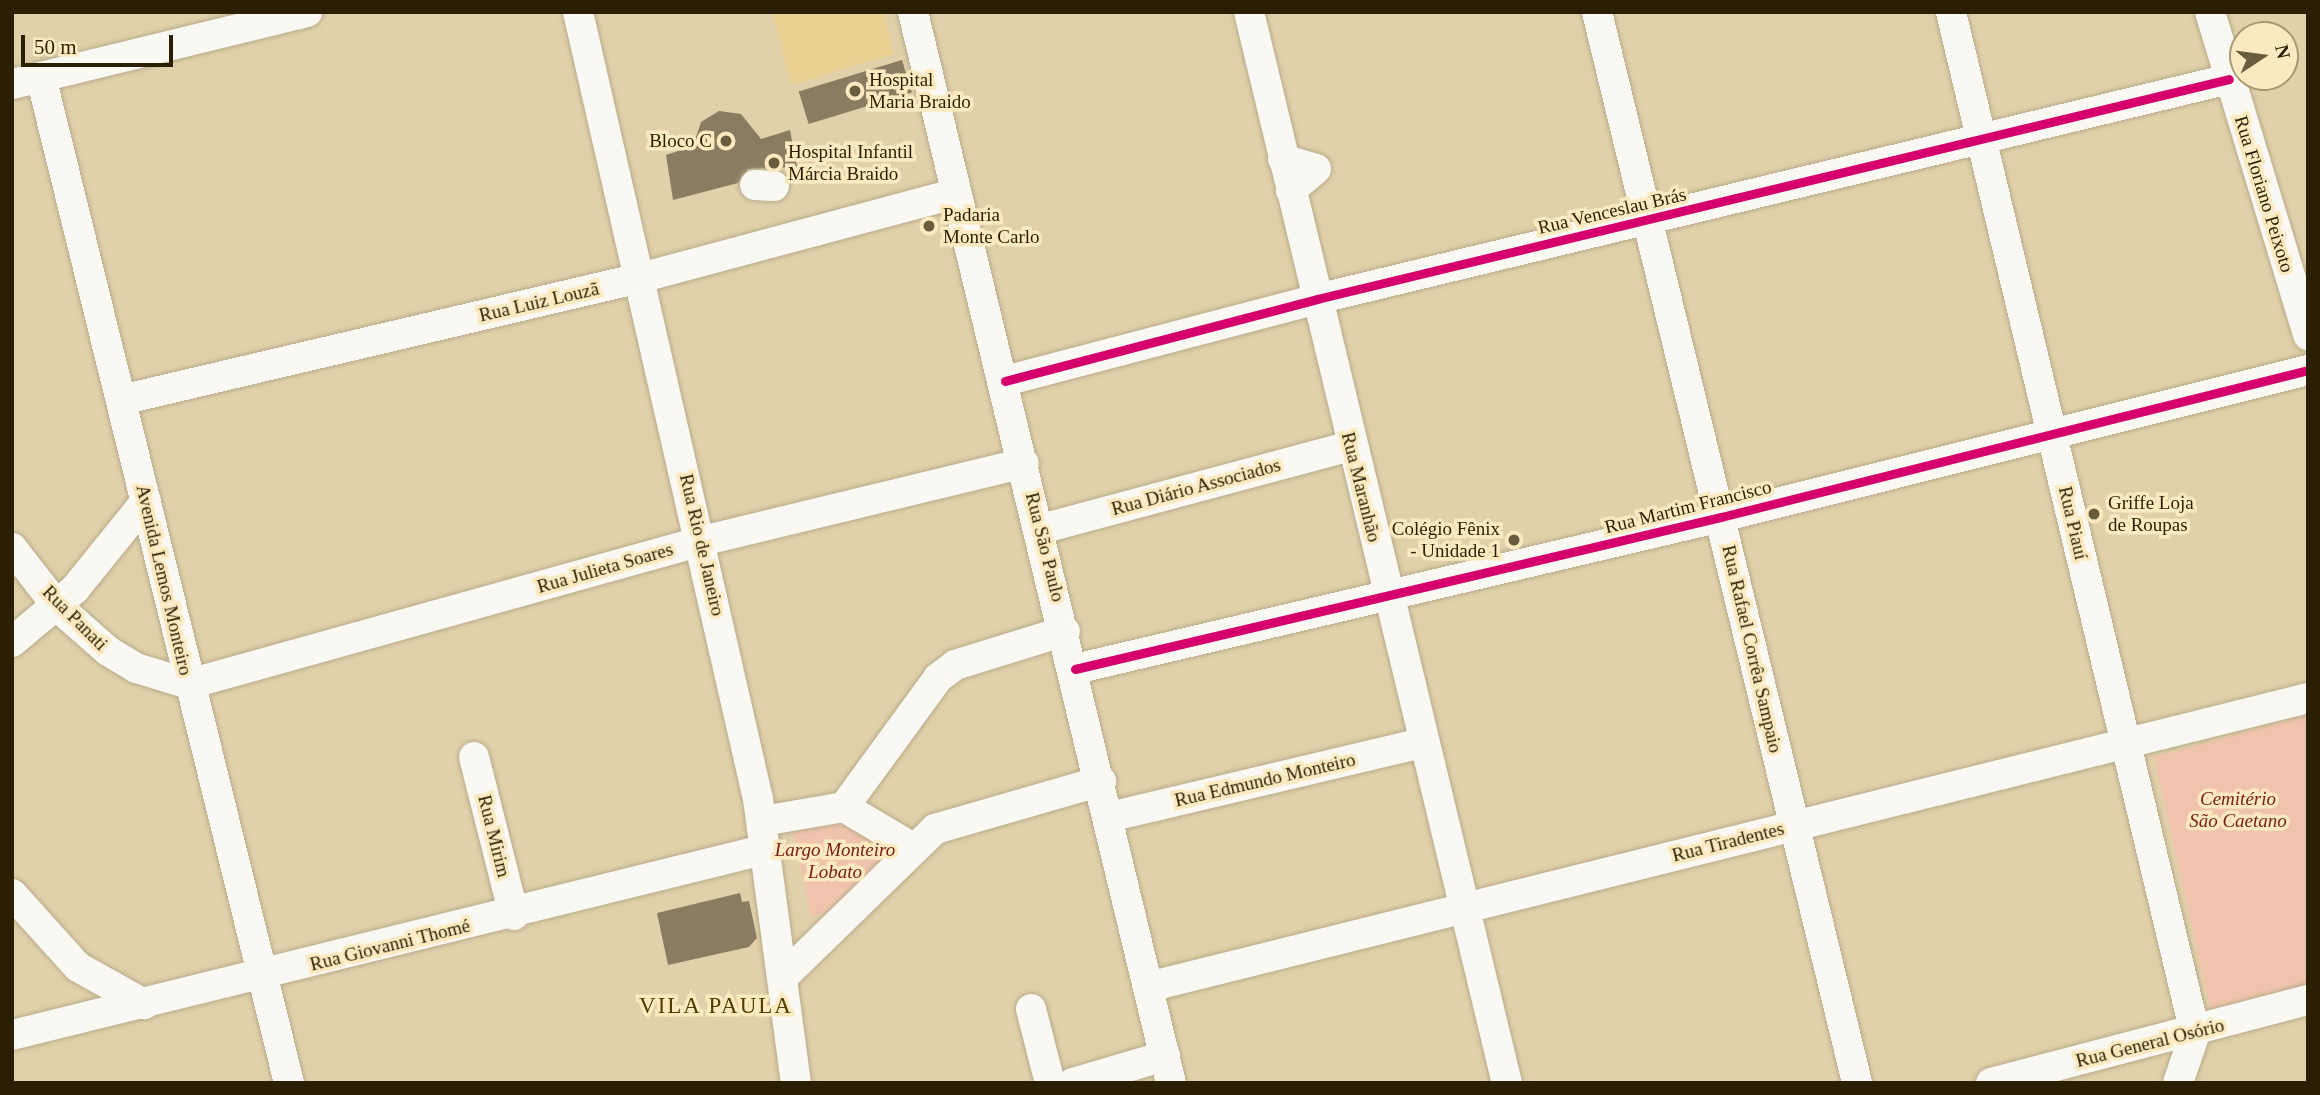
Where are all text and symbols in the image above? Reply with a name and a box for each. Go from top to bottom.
scale bar [24,21,177,65]
north arrow [2229,21,2299,91]
text: 50 m [34,35,77,59]
text: N [2271,43,2295,61]
place label: Hospital Maria Braido [869,69,971,113]
marker: Hospital Maria Braido [847,83,863,99]
street label: Rua Floriano Peixoto [2229,113,2299,275]
place label: Bloco C [649,130,712,152]
marker: Bloco C [718,133,734,149]
place label: Hospital Infantil Márcia Braido [788,141,913,185]
marker: Hospital Infantil Márcia Braido [766,155,782,171]
street label: Rua Venceslau Brás [1535,183,1689,239]
place label: Padaria Monte Carlo [943,204,1040,248]
marker: Padaria Monte Carlo [921,218,937,234]
street label: Rua Luiz Louzã [477,277,601,327]
street label: Rua Maranhão [1336,430,1386,544]
street label: Rua Diário Associados [1108,453,1284,521]
street label: Rua Rio de Janeiro [675,472,729,618]
street label: Rua Martim Francisco [1602,475,1774,539]
street label: Avenida Lemos Monteiro [131,482,197,678]
street label: Rua Piauí [2054,484,2092,562]
street label: Rua São Paulo [1020,490,1070,604]
place label: Griffe Loja de Roupas [2108,492,2194,536]
marker: Griffe Loja de Roupas [2086,506,2102,522]
place label: Colégio Fênix - Unidade 1 [1392,518,1500,562]
marker: Colégio Fênix - Unidade 1 [1506,532,1522,548]
street label: Rua Julieta Soares [534,538,676,598]
street label: Rua Rafael Corrêa Sampaio [1717,543,1787,755]
street label: Rua Panati [38,581,112,655]
street label: Rua Edmundo Monteiro [1172,748,1358,812]
park label: Cemitério São Caetano [2189,788,2287,832]
street label: Rua Mirim [473,793,515,879]
street label: Rua Tiradentes [1670,817,1786,867]
park label: Largo Monteiro Lobato [775,839,895,883]
street label: Rua Giovanni Thomé [307,914,473,976]
district label: VILA PAULA [640,992,792,1020]
street label: Rua General Osório [2074,1014,2226,1072]

